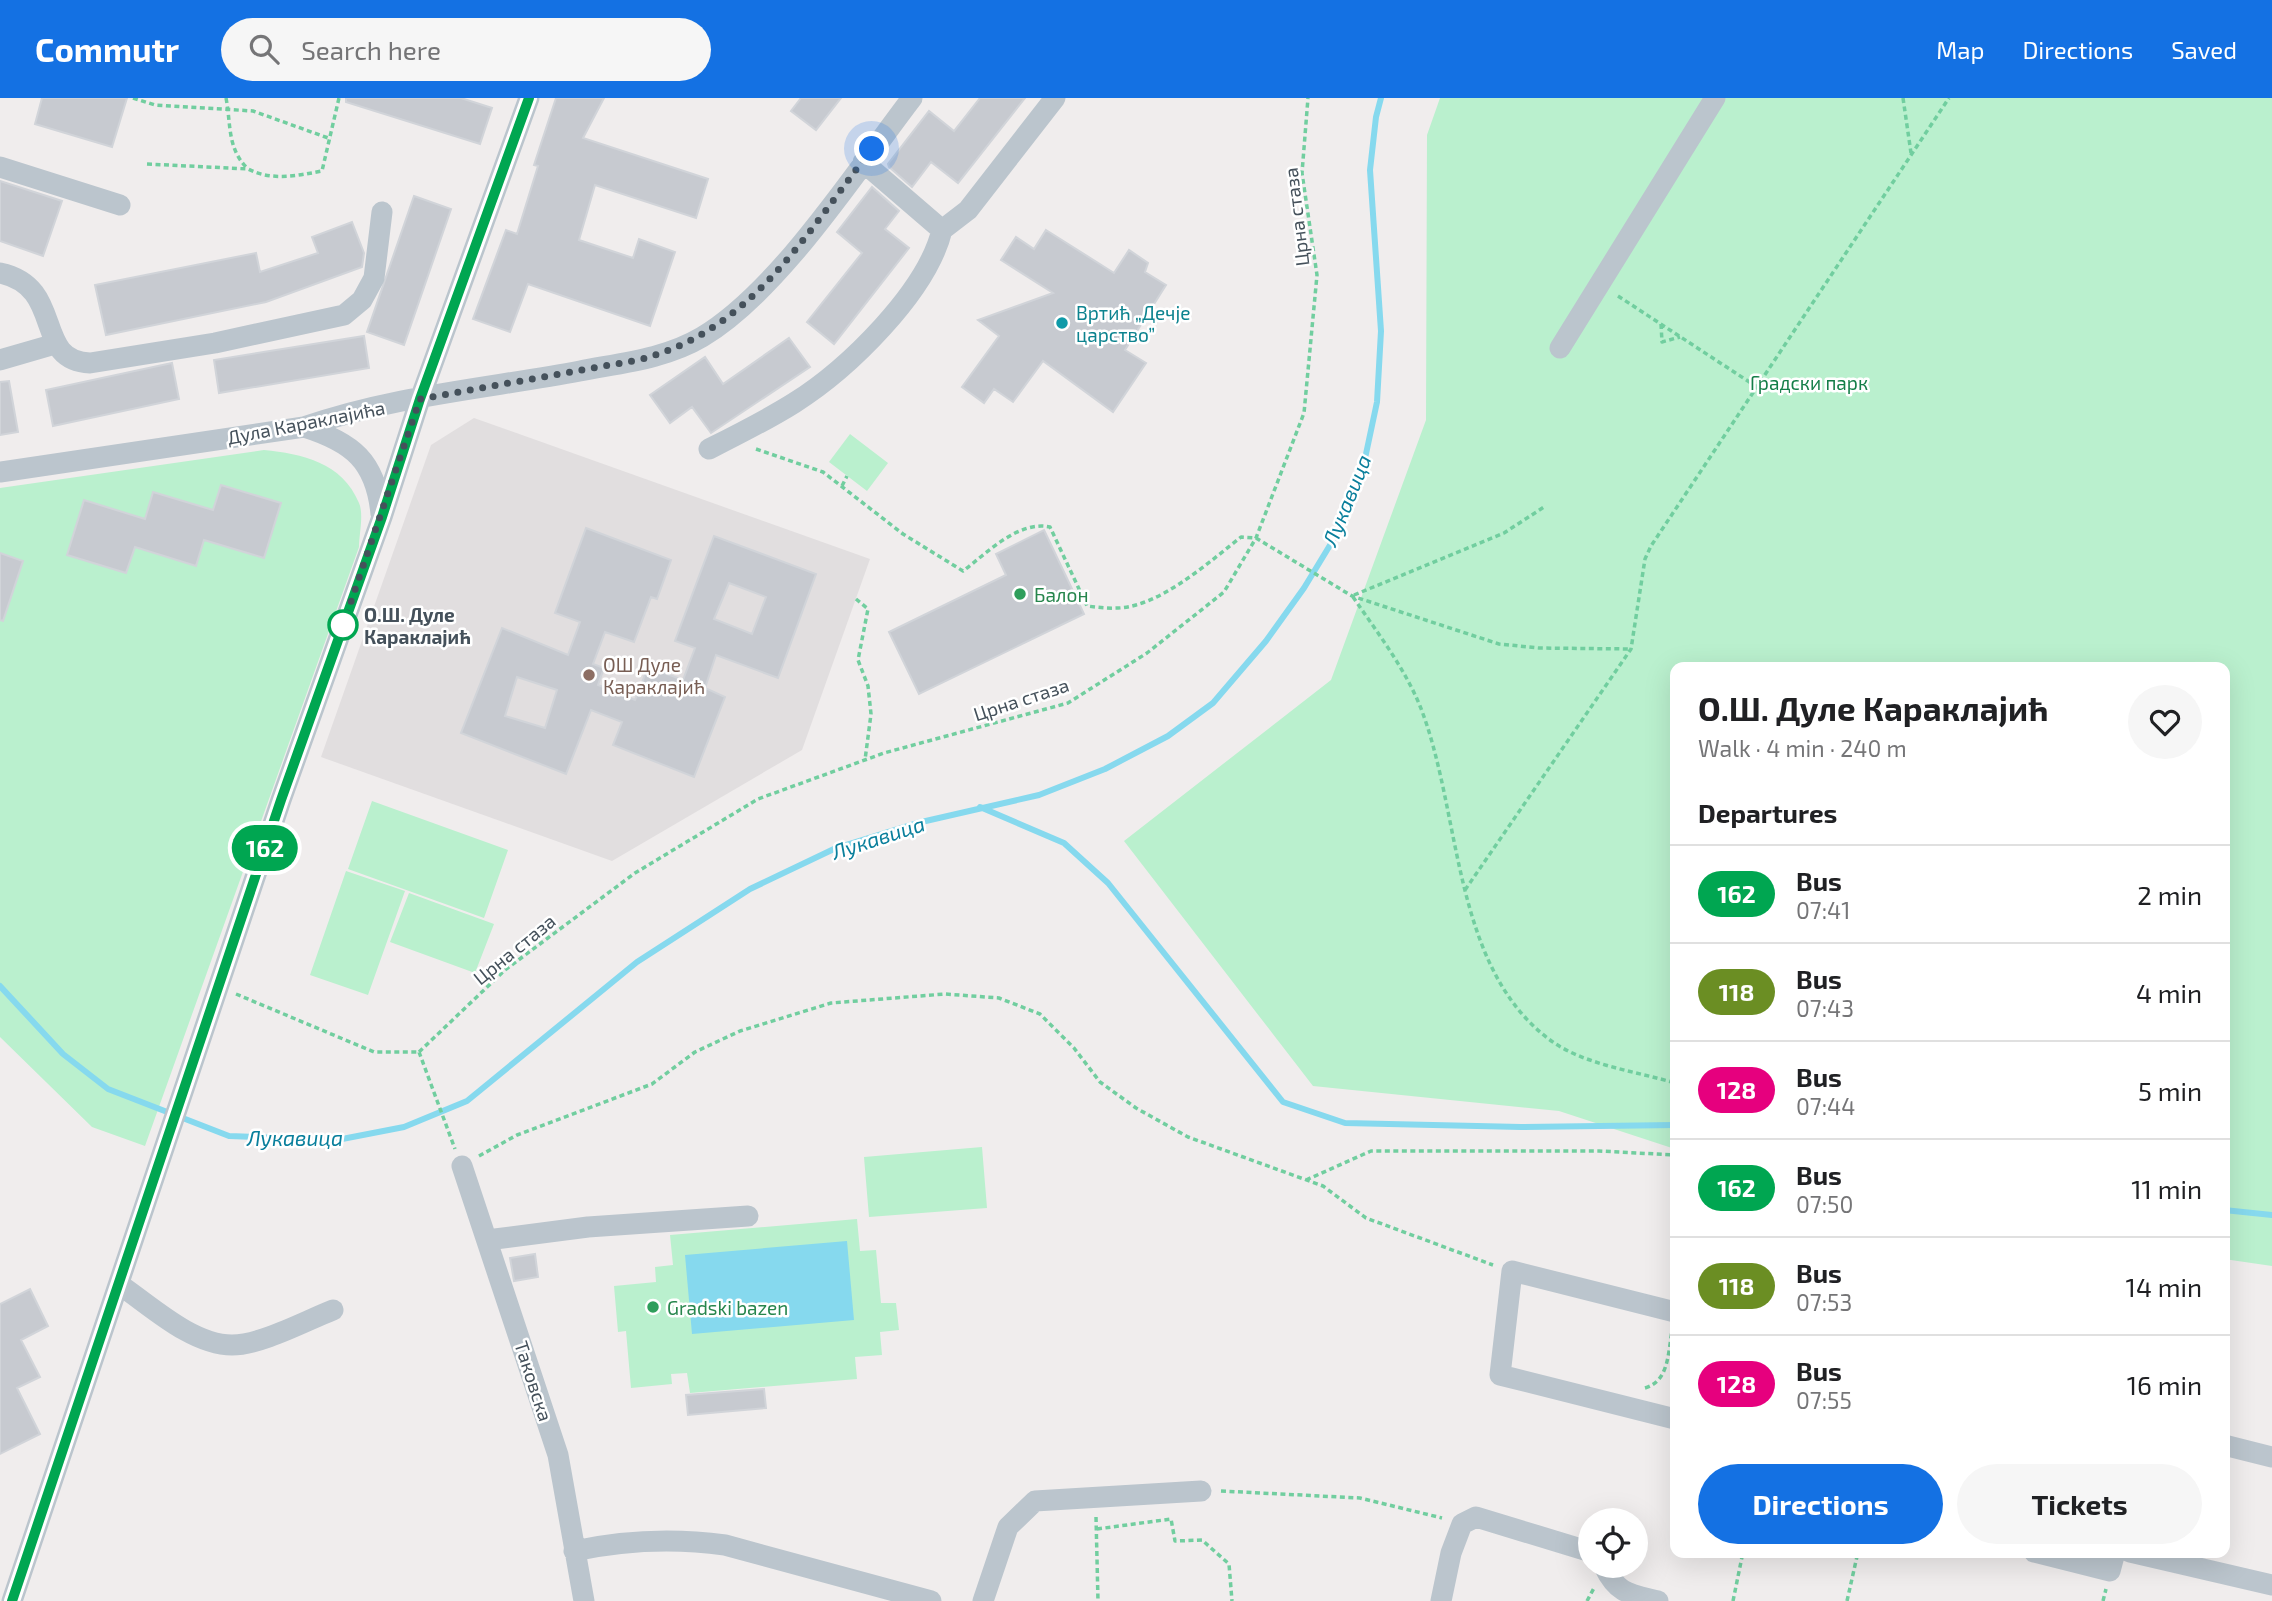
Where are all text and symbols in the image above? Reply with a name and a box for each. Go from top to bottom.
search box [221,18,711,81]
text: Commutr [35,29,179,69]
icon: search [245,30,283,68]
text: Search here [301,34,441,65]
text: Map [1936,35,1984,64]
text: Directions [2022,35,2133,64]
text: Saved [2171,35,2237,64]
your location [854,131,889,166]
street label: Црна стаза [1279,166,1313,268]
place label: Вртић „Дечје царство” [1076,301,1190,346]
marker: Вртић „Дечје царство” [1054,315,1070,331]
park label: Градски парк [1750,371,1868,394]
street label: Дула Караклајића [225,395,387,450]
water label: Лукавица [1316,451,1376,550]
place label: Балон [1034,583,1088,606]
marker: Балон [1012,586,1028,602]
place label: О.Ш. Дуле Караклајић [364,603,471,648]
marker: О.Ш. Дуле Караклајић [328,610,358,640]
place label: ОШ Дуле Караклајић [603,653,705,698]
marker: ОШ Дуле Караклајић [581,667,597,683]
street label: Црна стаза [970,673,1072,725]
button: heart [2128,685,2202,759]
text: О.Ш. Дуле Караклајић [1698,688,2048,728]
text: Walk · 4 min · 240 m [1698,734,1907,762]
text: Departures [1698,797,1837,828]
water label: Лукавица [827,810,928,864]
line badge: 162 [225,825,305,871]
text: 162 [246,833,284,862]
text: Bus [1796,865,1842,896]
text: 162 [1717,879,1756,908]
text: 2 min [2137,879,2202,910]
text: 07:41 [1796,896,1850,924]
street label: Црна стаза [468,909,560,989]
text: Bus [1796,963,1842,994]
text: 118 [1719,977,1754,1006]
text: 4 min [2136,977,2202,1008]
text: 07:43 [1796,994,1854,1022]
text: Bus [1796,1061,1842,1092]
text: 128 [1717,1075,1756,1104]
text: 5 min [2138,1075,2202,1106]
text: 07:44 [1796,1092,1855,1120]
water label: Лукавица [246,1125,343,1150]
text: Bus [1796,1159,1842,1190]
text: 162 [1717,1173,1756,1202]
text: 11 min [2131,1173,2202,1204]
text: 07:50 [1796,1190,1853,1218]
text: Bus [1796,1257,1842,1288]
text: 118 [1719,1271,1754,1300]
text: 14 min [2126,1271,2202,1302]
text: 07:53 [1796,1288,1852,1316]
place label: Gradski bazen [667,1296,788,1319]
marker: Gradski bazen [645,1299,661,1315]
street label: Таковска [510,1338,558,1424]
text: Bus [1796,1355,1842,1386]
text: 128 [1717,1369,1756,1398]
text: 16 min [2127,1369,2202,1400]
text: 07:55 [1796,1386,1852,1414]
button: Directions [1698,1464,1943,1544]
button: Tickets [1957,1464,2202,1544]
map controls [1578,1508,1648,1578]
button: locate [1578,1508,1648,1578]

